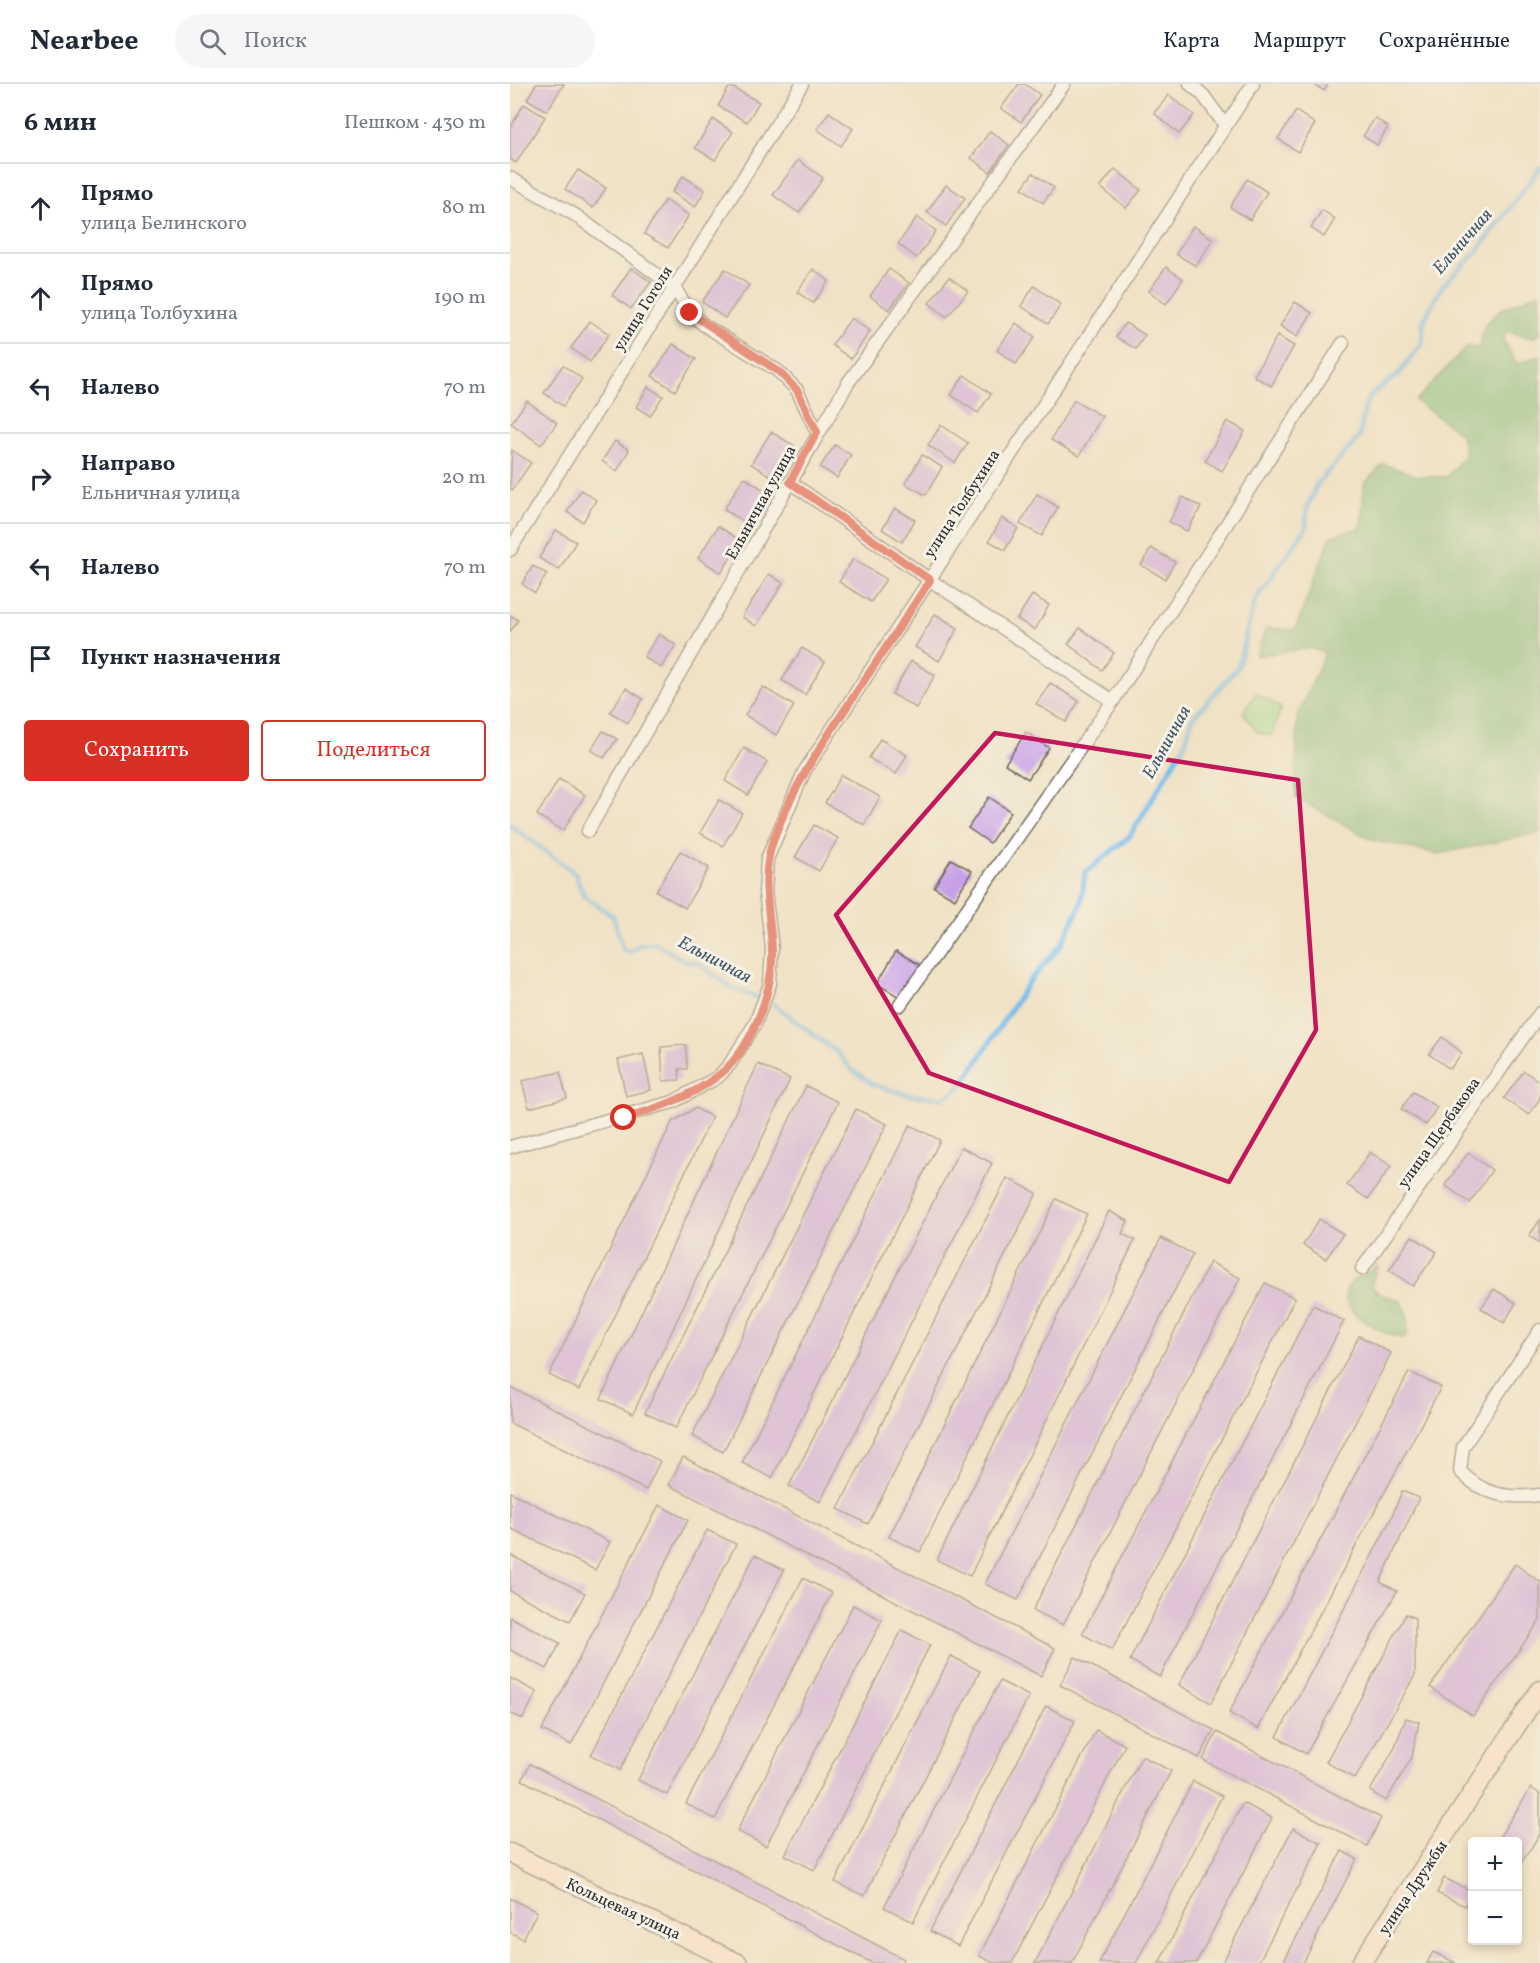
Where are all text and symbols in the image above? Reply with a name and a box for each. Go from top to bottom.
search box [175,14,595,68]
text: Nearbee [30,22,139,61]
icon: search [196,25,229,58]
text: Поиск [244,26,307,57]
text: Карта [1163,27,1220,56]
text: Маршрут [1253,27,1346,56]
text: Сохранённые [1379,27,1510,56]
text: 6 мин [24,105,97,141]
text: Пешком · 430 m [344,109,486,137]
text: Прямо [81,179,153,210]
icon: ahead [24,192,57,225]
text: 80 m [442,194,486,222]
water label: Ельничная [1427,204,1499,280]
text: улица Белинского [81,210,247,238]
street label: улица Гоголя [609,262,679,356]
text: Прямо [81,269,153,300]
icon: ahead [24,282,57,315]
text: 190 m [434,284,486,312]
route end [676,299,702,325]
text: улица Толбухина [81,300,238,328]
icon: left [24,372,57,405]
text: Налево [81,373,160,404]
text: 70 m [443,374,486,402]
street label: Ельничная улица [721,442,802,564]
street label: улица Толбухина [919,445,1006,563]
text: Направо [81,449,175,480]
icon: right [24,462,57,495]
text: 20 m [442,464,486,492]
text: Ельничная улица [81,480,240,508]
icon: left [24,552,57,585]
text: Налево [81,553,160,584]
text: 70 m [443,554,486,582]
icon: arrive [24,642,57,675]
text: Пункт назначения [81,643,281,674]
water label: Ельничная [1137,702,1198,784]
button: Сохранить [24,720,249,781]
button: Поделиться [261,720,486,781]
water label: Ельничная [673,930,756,990]
street label: улица Щербакова [1393,1073,1486,1193]
route start [610,1104,636,1130]
street label: улица Дружбы [1374,1837,1453,1940]
map controls [1468,1837,1522,1945]
button: + [1468,1837,1522,1891]
street label: Кольцевая улица [562,1874,684,1946]
button: − [1468,1891,1522,1945]

